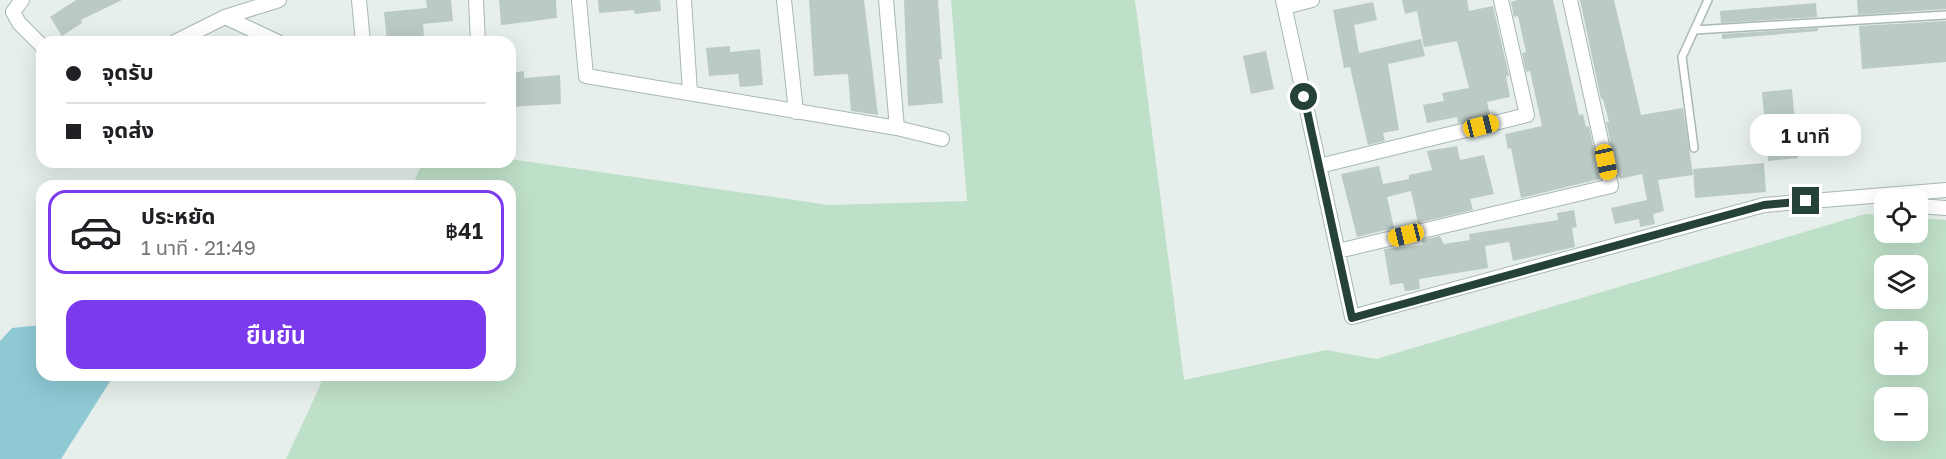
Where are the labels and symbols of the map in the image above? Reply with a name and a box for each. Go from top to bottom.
route start [1290,83,1317,110]
car [1461,113,1501,139]
callout: 1 นาที [1750,114,1862,156]
car [1593,143,1619,181]
route end [1792,187,1819,214]
car [1386,222,1426,248]

